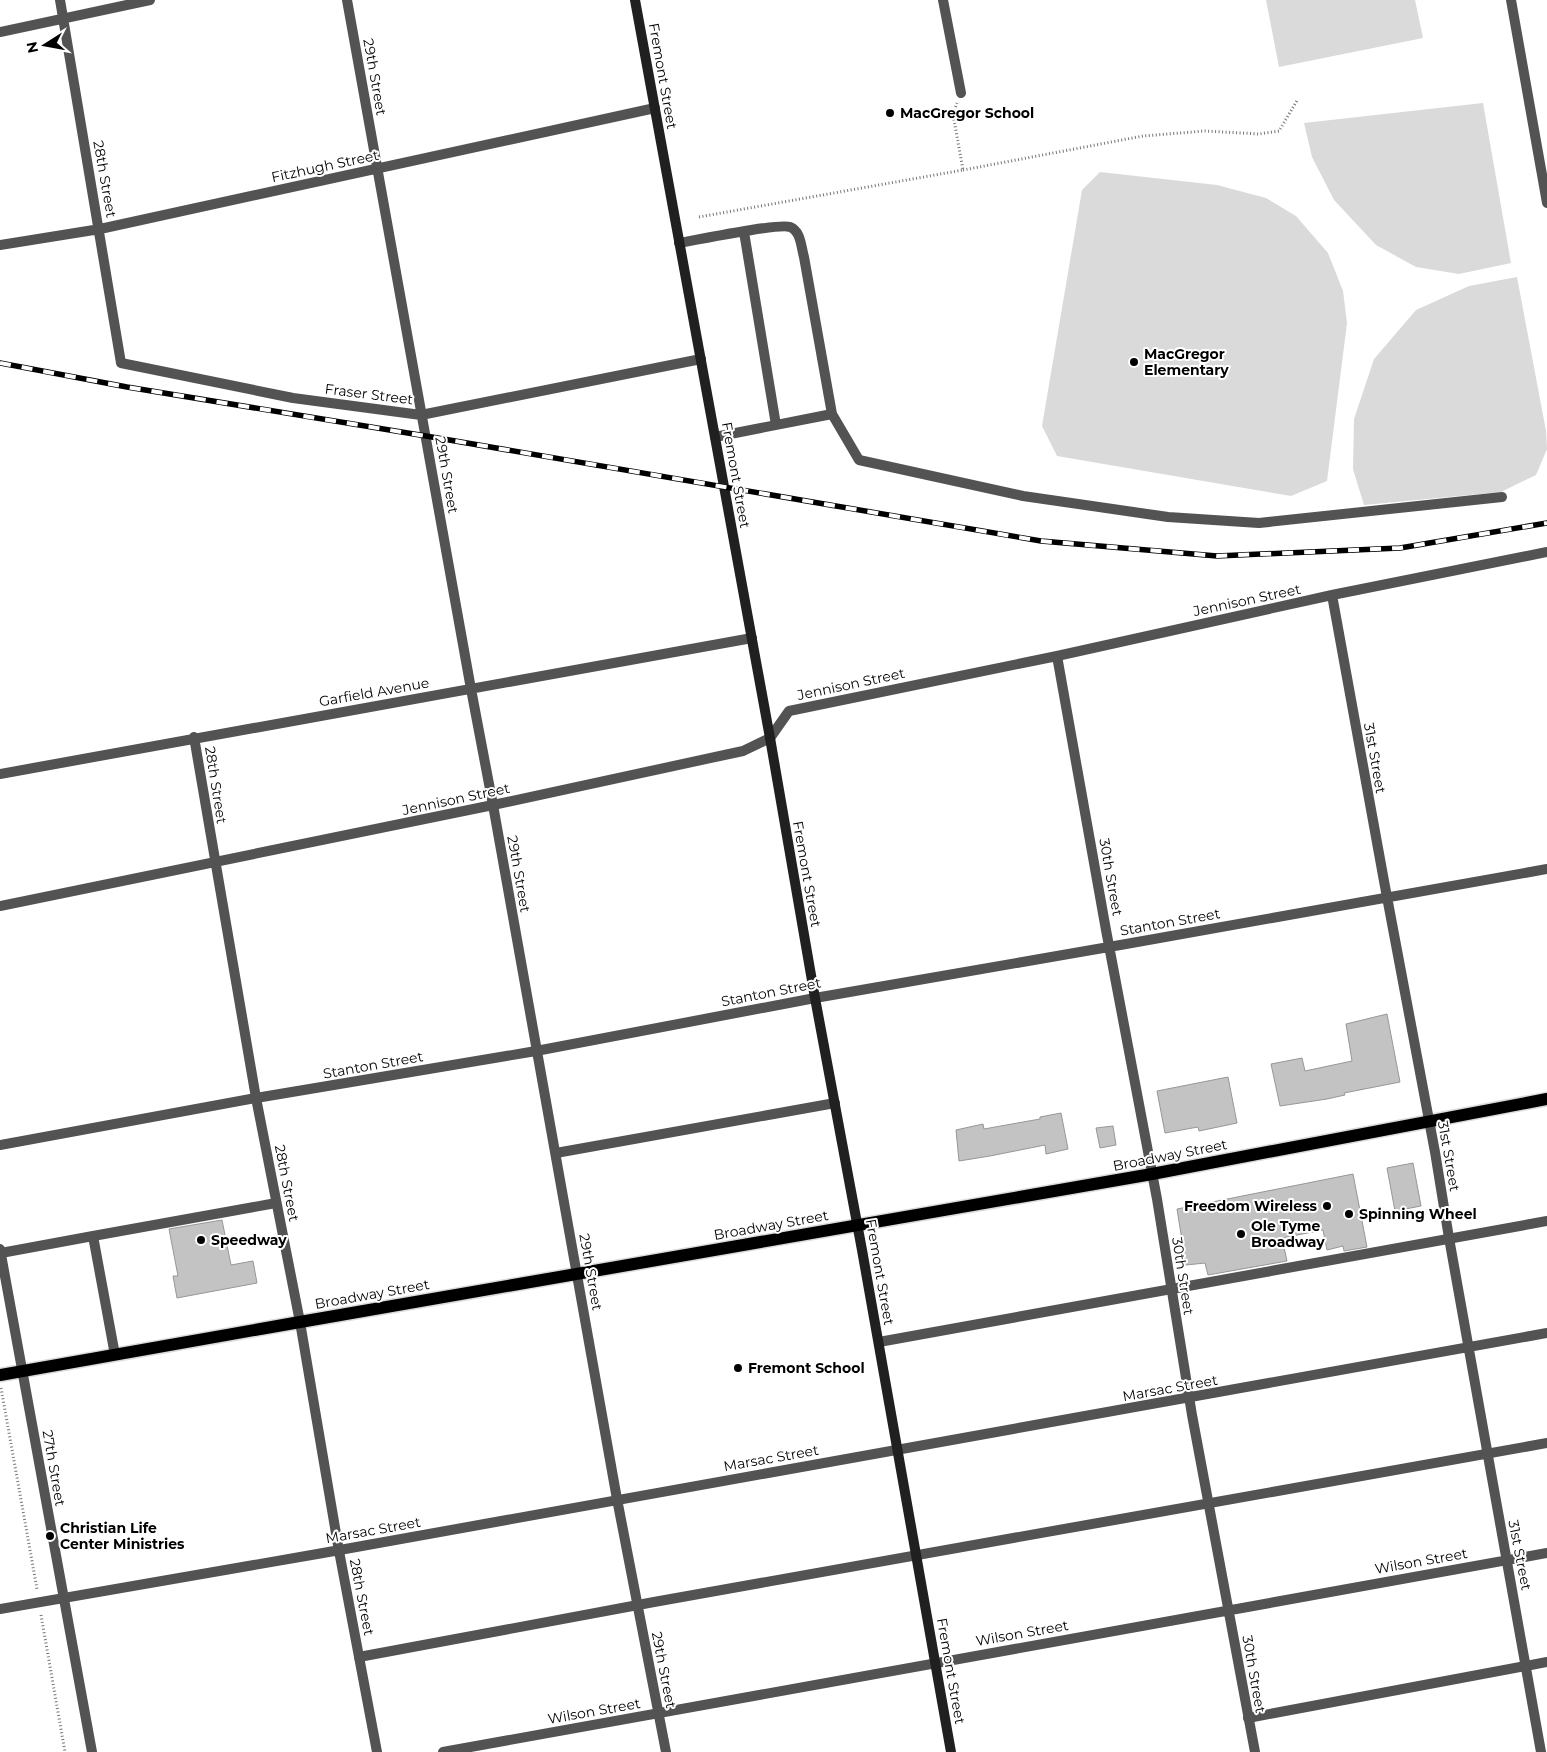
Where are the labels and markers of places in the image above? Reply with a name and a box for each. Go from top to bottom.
place label: MacGregor School [900,104,1034,122]
marker: MacGregor School [884,107,896,119]
place label: MacGregor Elementary [1144,345,1229,379]
marker: MacGregor Elementary [1128,356,1140,368]
place label: Freedom Wireless [1184,1197,1318,1215]
marker: Freedom Wireless [1321,1200,1333,1212]
place label: Spinning Wheel [1359,1205,1477,1223]
marker: Spinning Wheel [1343,1208,1355,1220]
place label: Ole Tyme Broadway [1251,1217,1325,1251]
marker: Ole Tyme Broadway [1235,1228,1247,1240]
place label: Speedway [211,1231,287,1249]
marker: Speedway [195,1234,207,1246]
place label: Fremont School [748,1359,865,1377]
marker: Fremont School [732,1362,744,1374]
place label: Christian Life Center Ministries [60,1519,185,1553]
marker: Christian Life Center Ministries [44,1530,56,1542]

